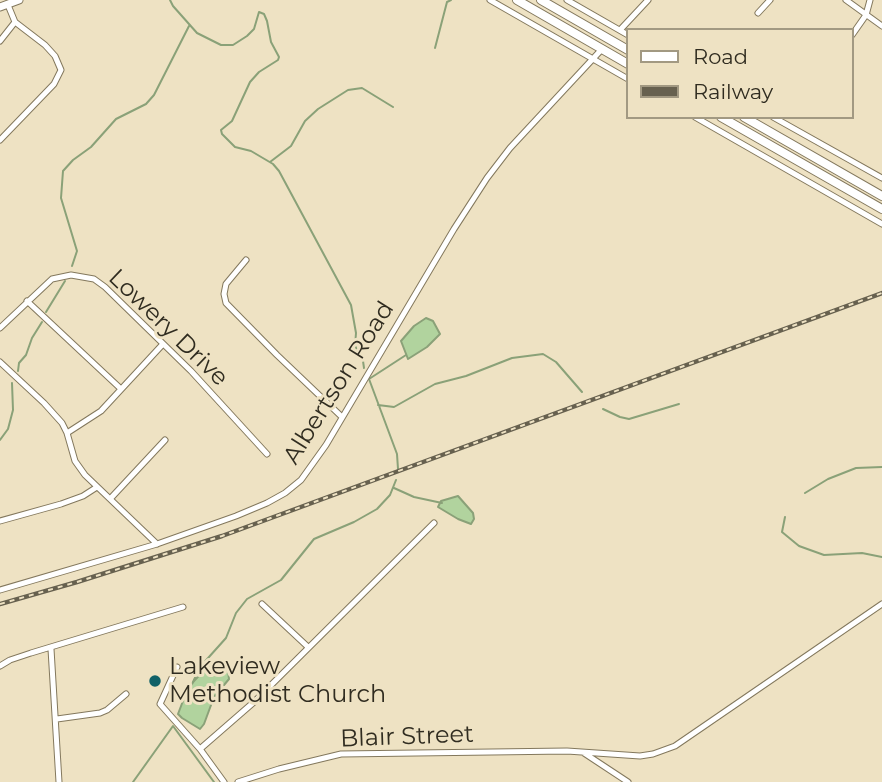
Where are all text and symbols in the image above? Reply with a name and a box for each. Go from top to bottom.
legend [626,28,854,119]
text: Road [693,44,748,69]
text: Railway [693,79,773,104]
street label: Lowery Drive [102,264,234,392]
street label: Albertson Road [277,296,401,470]
place label: Lakeview Methodist Church [169,653,386,709]
marker: Lakeview Methodist Church [147,673,163,689]
street label: Blair Street [340,720,474,754]

